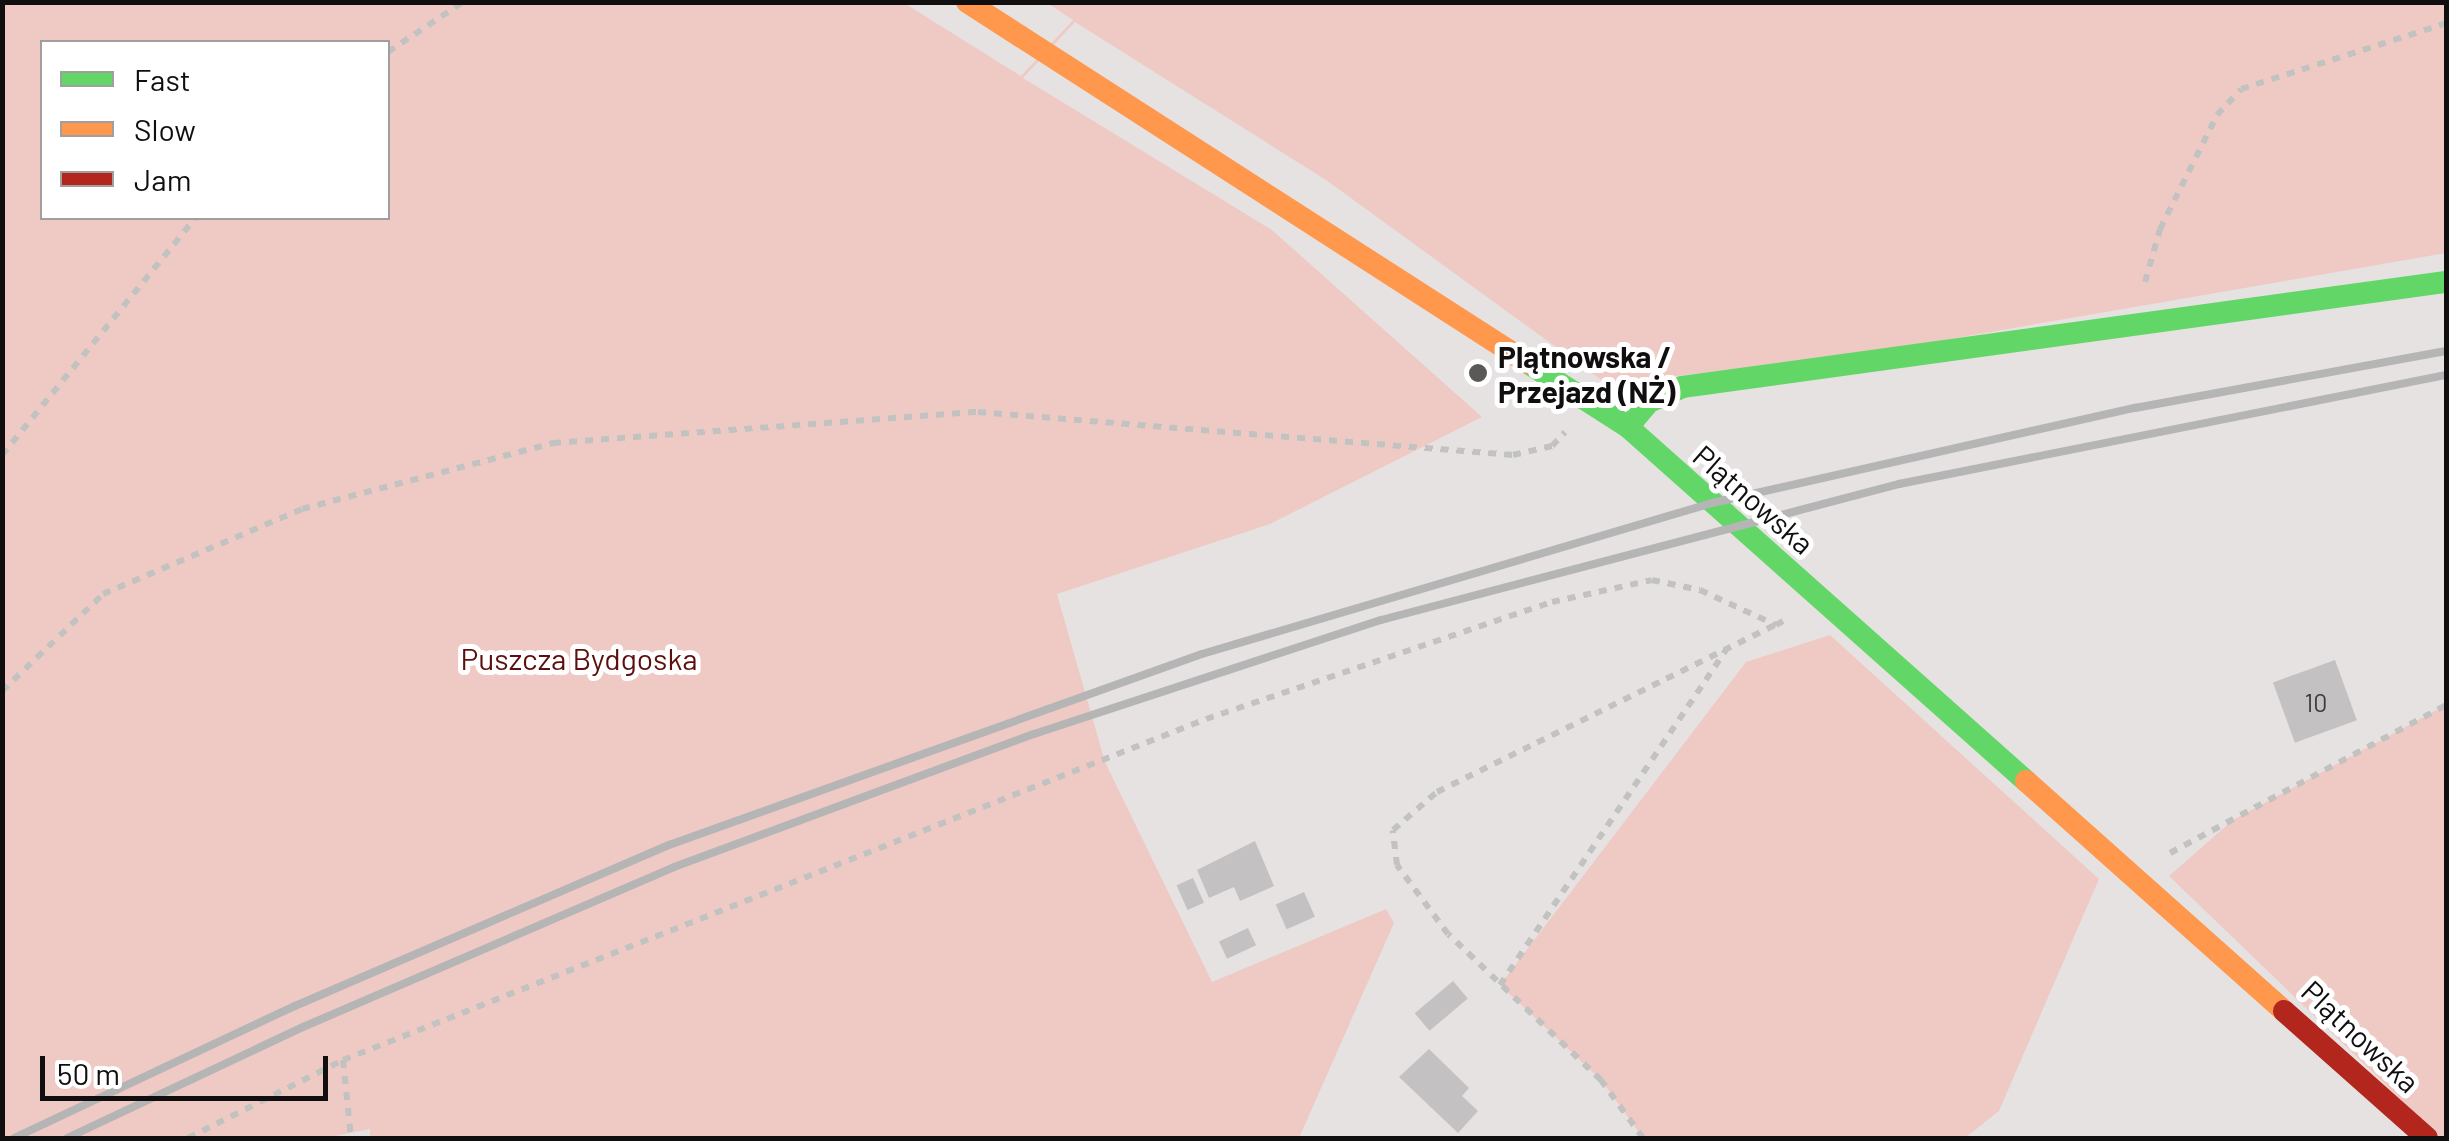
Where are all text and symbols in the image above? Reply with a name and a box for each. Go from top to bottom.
legend [40,40,390,220]
text: Fast [134,61,191,97]
text: Slow [134,111,196,147]
text: Jam [134,161,191,197]
place label: Plątnowska / Przejazd (NŻ) [1498,338,1676,408]
marker: Plątnowska / Przejazd (NŻ) [1467,362,1489,384]
street label: Plątnowska [1686,437,1822,561]
park label: Puszcza Bydgoska [460,640,698,676]
house number: 10 [2305,687,2327,717]
street label: Plątnowska [2295,972,2427,1100]
scale bar [45,1036,332,1098]
text: 50 m [57,1055,120,1091]

